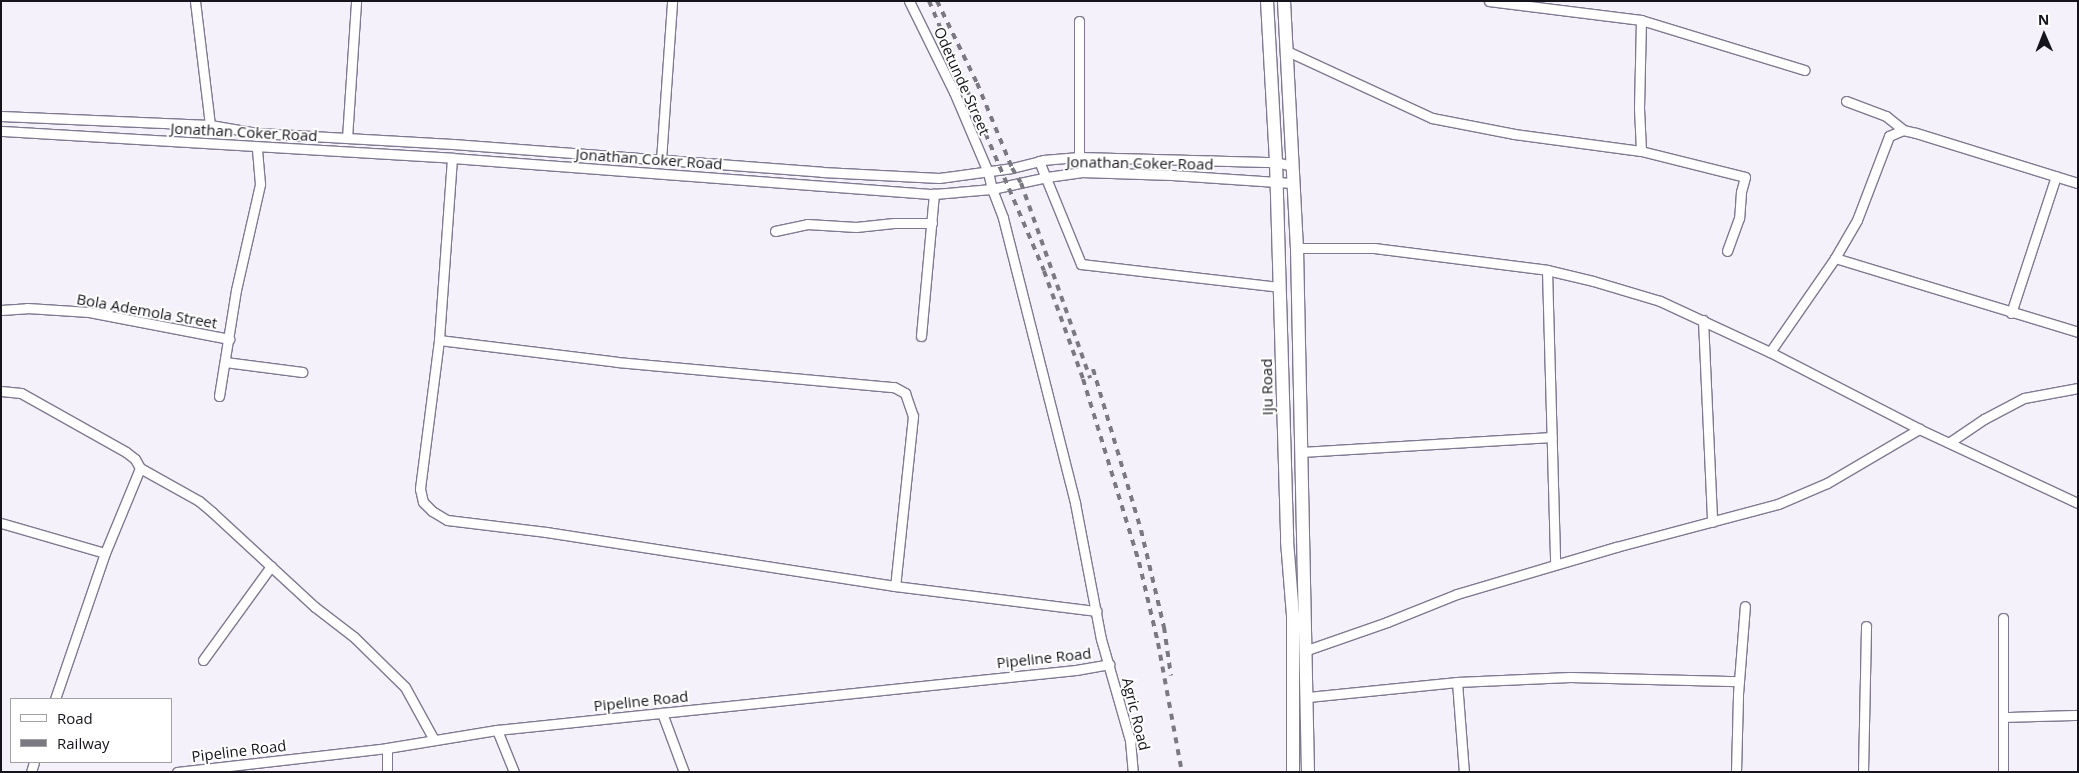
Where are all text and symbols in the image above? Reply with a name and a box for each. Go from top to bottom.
north arrow [2019,10,2069,60]
text: N [2038,10,2050,29]
street label: Odetunde Street [930,24,994,138]
street label: Jonathan Coker Road [170,119,318,145]
street label: Jonathan Coker Road [575,145,723,173]
street label: Jonathan Coker Road [1066,153,1214,173]
street label: Bola Ademola Street [75,290,219,332]
street label: Iju Road [1258,358,1276,416]
street label: Pipeline Road [996,644,1092,672]
street label: Agric Road [1118,676,1154,752]
street label: Pipeline Road [593,687,689,715]
legend [10,698,172,763]
text: Road [57,708,93,728]
text: Railway [57,733,110,753]
street label: Pipeline Road [191,736,287,766]

